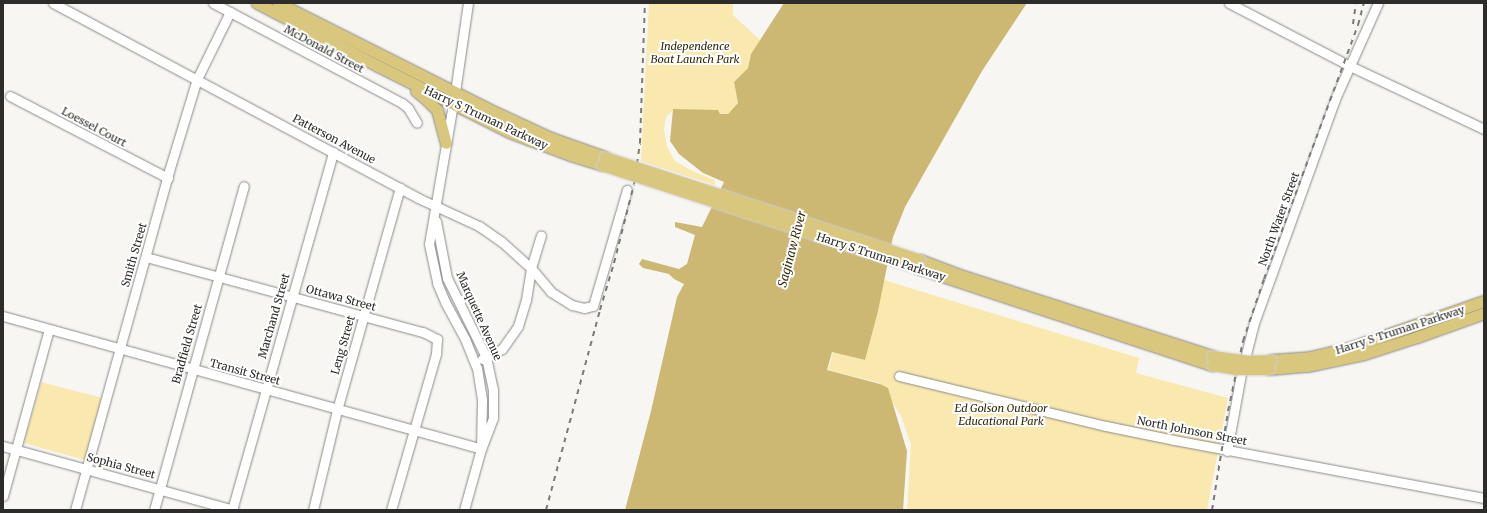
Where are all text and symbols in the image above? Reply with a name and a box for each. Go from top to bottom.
street label: McDonald Street [282,22,366,76]
park label: Independence Boat Launch Park [650,40,740,66]
street label: Harry S Truman Parkway [422,84,550,152]
street label: Loessel Court [59,104,129,150]
street label: Patterson Avenue [290,112,378,166]
street label: North Water Street [1256,170,1302,268]
water label: Saginaw River [775,209,809,289]
street label: Smith Street [119,221,149,289]
street label: Harry S Truman Parkway [815,230,947,284]
street label: Marquette Avenue [453,270,505,362]
street label: Marchand Street [256,272,292,360]
street label: Ottawa Street [305,282,377,314]
street label: Bradfield Street [169,303,205,385]
street label: Harry S Truman Parkway [1334,303,1466,357]
street label: Leng Street [328,314,358,376]
street label: Transit Street [208,356,282,388]
park label: Ed Golson Outdoor Educational Park [954,402,1048,428]
street label: North Johnson Street [1136,414,1248,448]
street label: Sophia Street [85,451,157,481]

